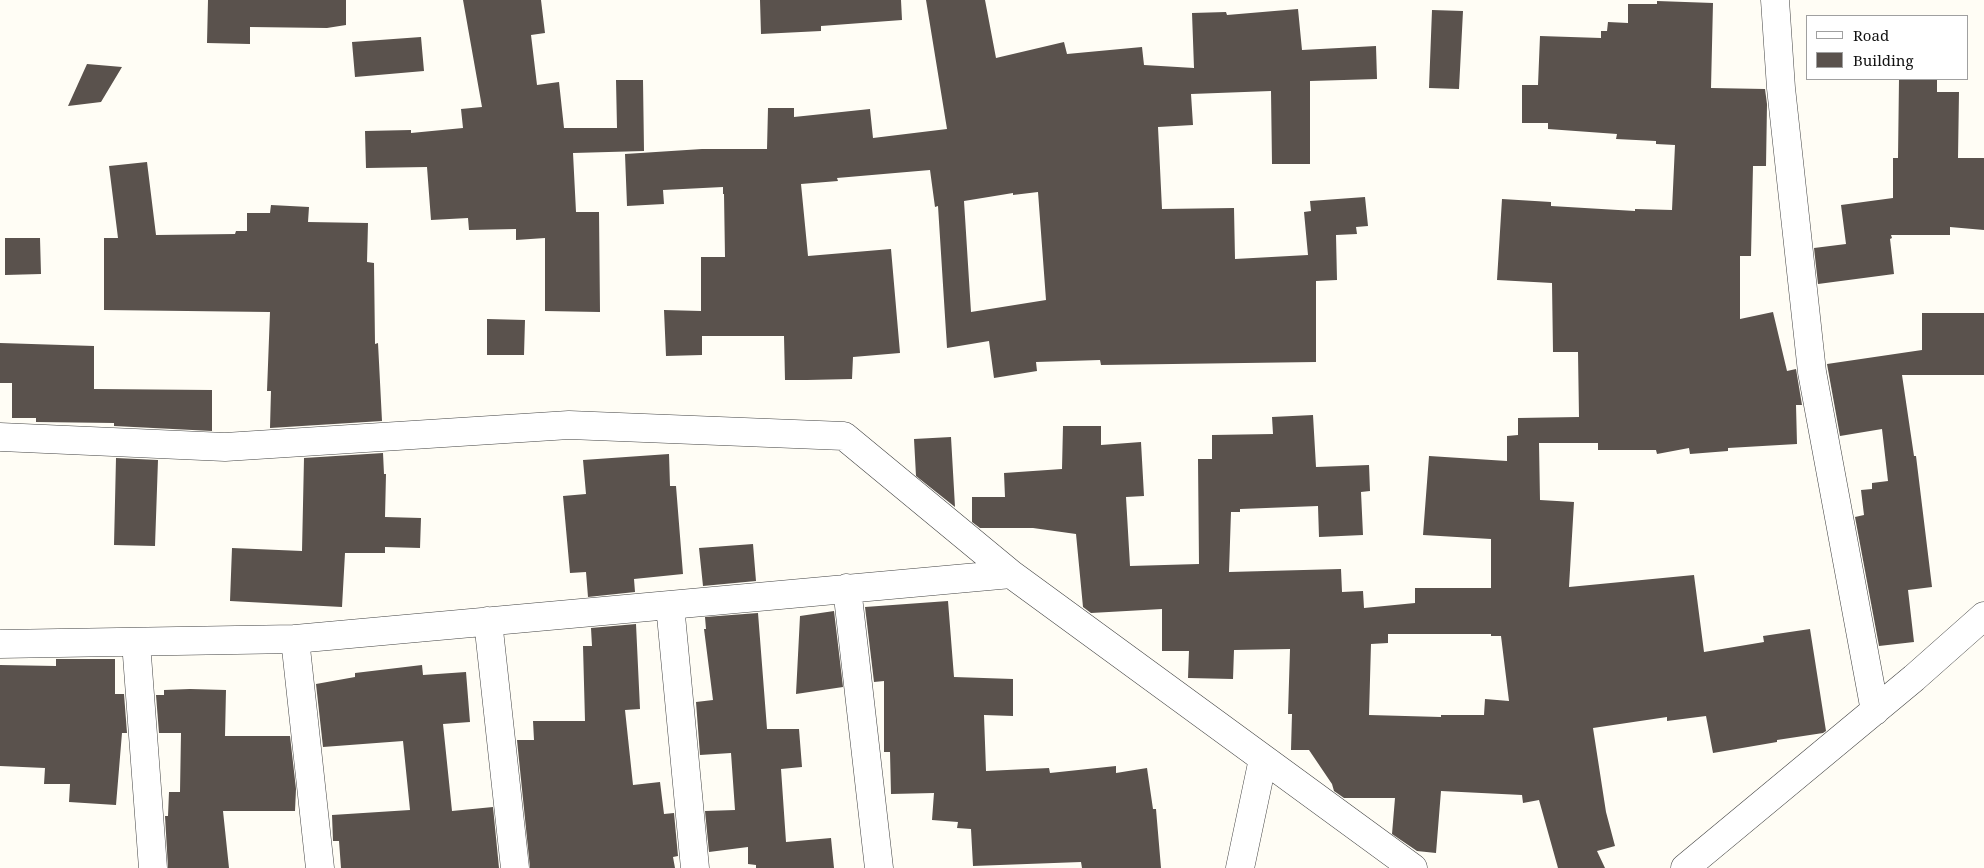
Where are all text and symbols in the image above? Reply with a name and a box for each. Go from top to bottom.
legend [1806,15,1969,80]
text: Road [1853,25,1889,45]
text: Building [1853,50,1914,70]

